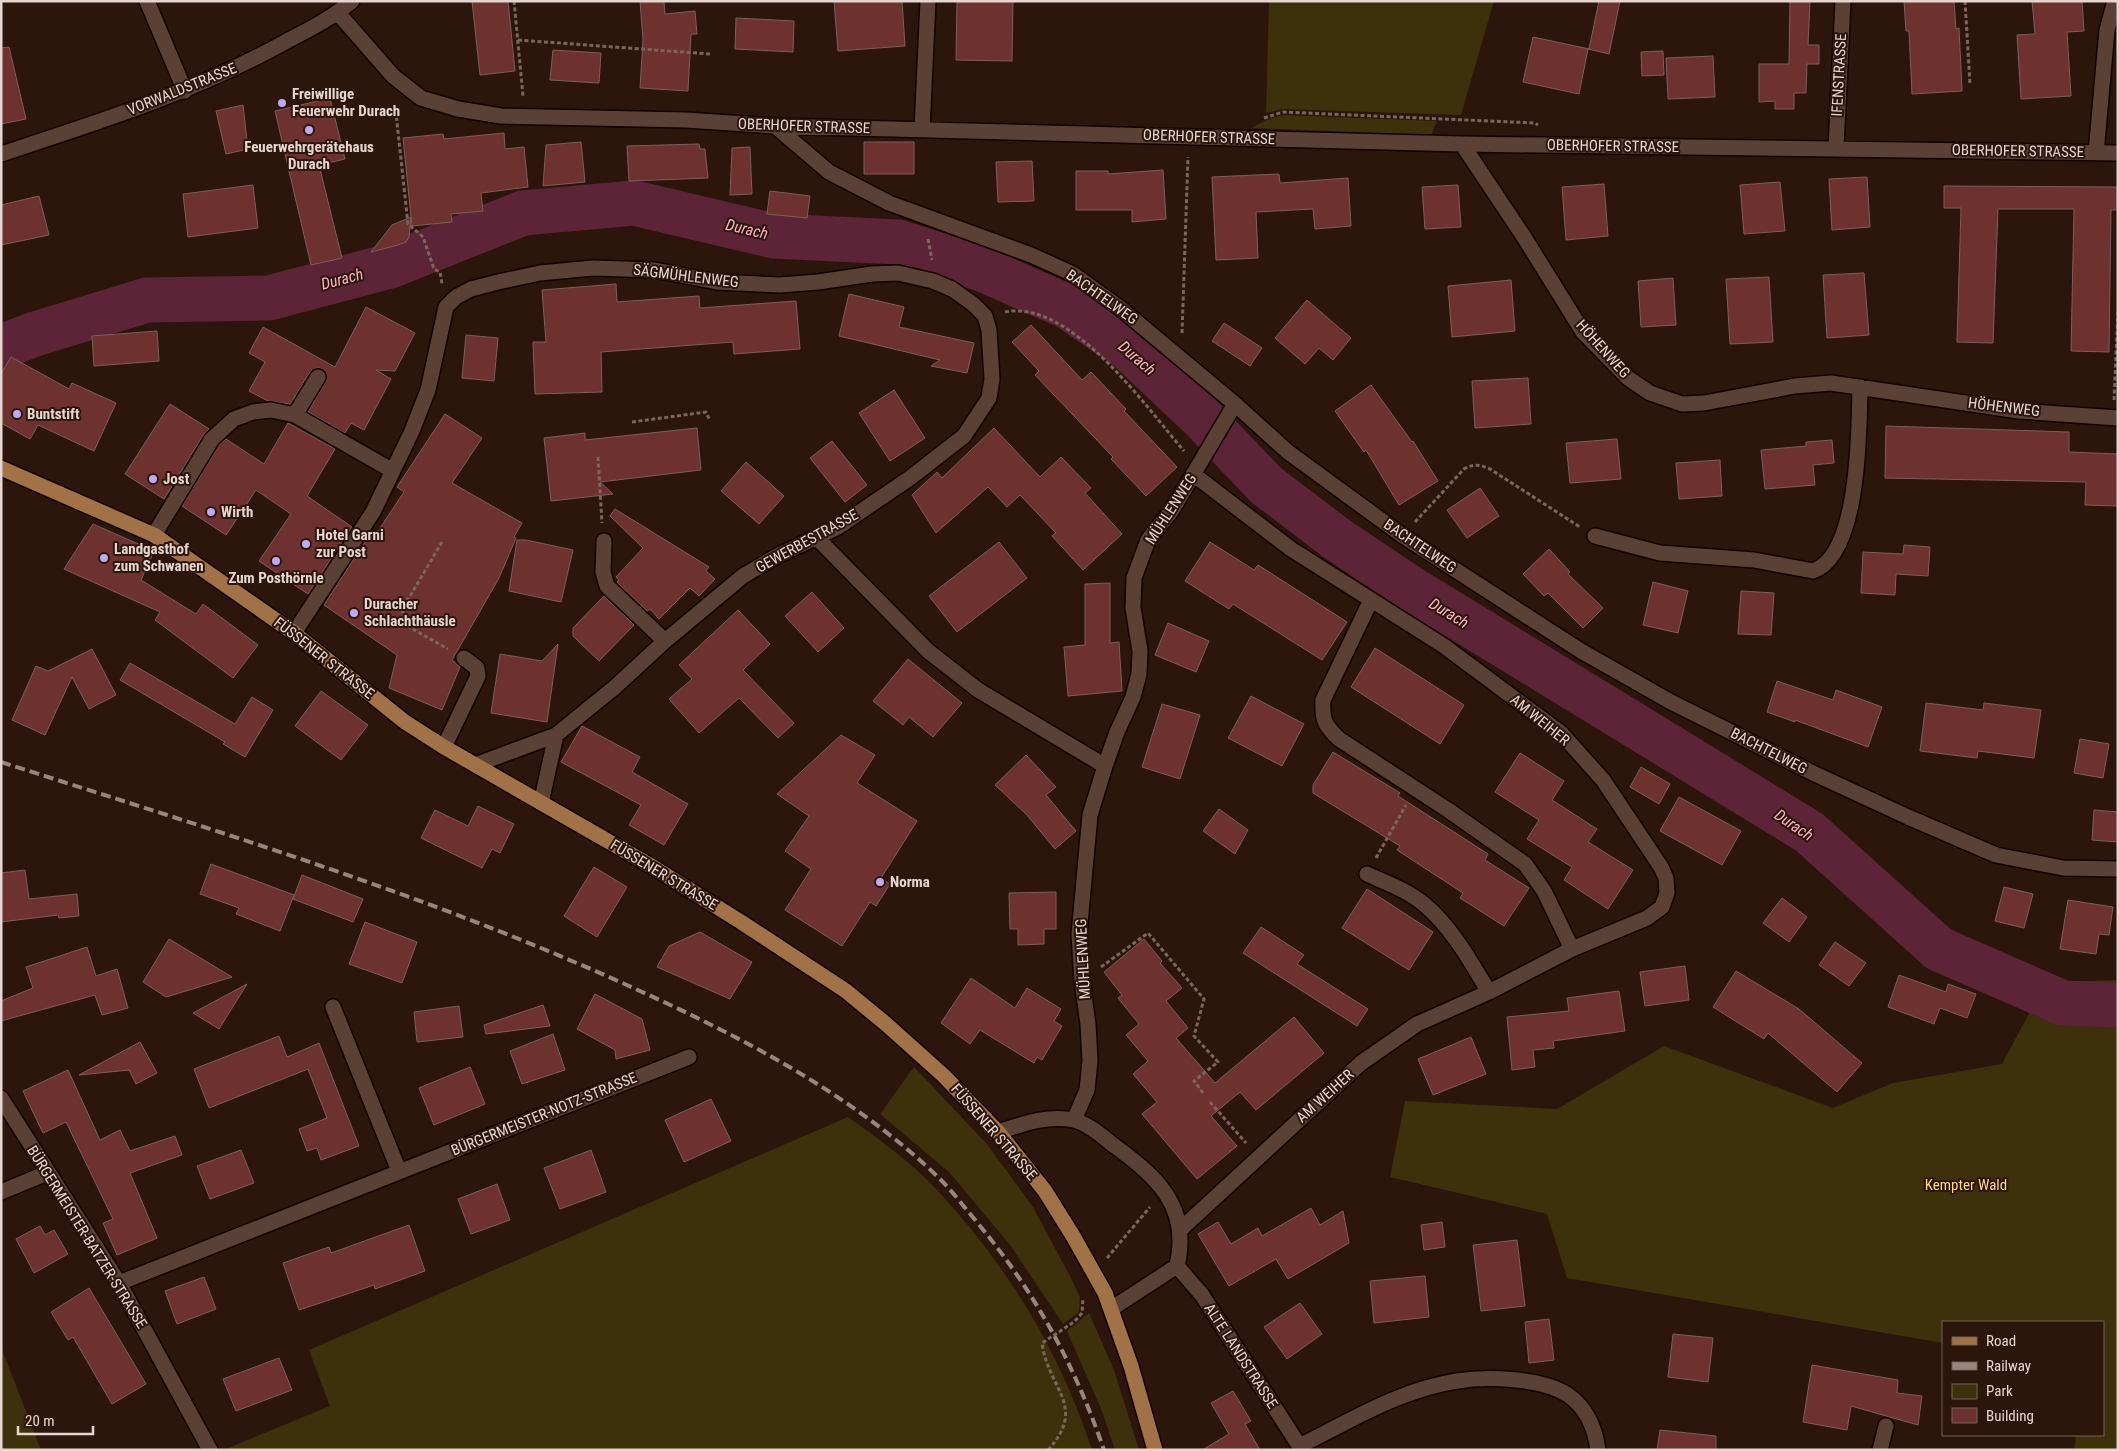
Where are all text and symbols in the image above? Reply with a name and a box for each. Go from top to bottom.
street label: IFENSTRASSE [1828,33,1850,117]
street label: VORWALDSTRASSE [125,59,239,119]
place label: Freiwillige Feuerwehr Durach [292,85,400,120]
marker: Freiwillige Feuerwehr Durach [276,97,288,109]
street label: OBERHOFER STRASSE [738,115,870,137]
marker: Feuerwehrgerätehaus Durach [303,124,315,136]
street label: OBERHOFER STRASSE [1143,126,1275,148]
street label: OBERHOFER STRASSE [1547,136,1679,156]
place label: Feuerwehrgerätehaus Durach [244,138,374,173]
street label: OBERHOFER STRASSE [1952,141,2084,161]
water label: Durach [724,215,770,243]
street label: SÄGMÜHLENWEG [632,261,740,291]
water label: Durach [319,264,365,294]
street label: BACHTELWEG [1063,266,1141,328]
street label: HÖHENWEG [1572,316,1634,382]
water label: Durach [1115,337,1159,379]
street label: HÖHENWEG [1967,394,2041,420]
place label: Buntstift [27,405,80,423]
marker: Buntstift [11,408,23,420]
place label: Jost [163,470,190,488]
street label: MÜHLENWEG [1141,470,1201,548]
marker: Jost [147,473,159,485]
place label: Wirth [221,503,253,521]
street label: GEWERBESTRASSE [753,505,861,577]
marker: Wirth [205,506,217,518]
street label: BACHTELWEG [1380,515,1460,577]
place label: Hotel Garni zur Post [316,526,384,561]
marker: Hotel Garni zur Post [300,538,312,550]
place label: Landgasthof zum Schwanen [114,540,204,575]
marker: Landgasthof zum Schwanen [98,552,110,564]
marker: Zum Posthörnle [270,555,282,567]
place label: Zum Posthörnle [228,569,324,587]
water label: Durach [1426,594,1472,632]
place label: Duracher Schlachthäusle [364,595,456,630]
marker: Duracher Schlachthäusle [348,607,360,619]
street label: FÜSSENER STRASSE [270,613,378,703]
street label: AM WEIHER [1507,691,1573,749]
street label: BACHTELWEG [1728,724,1810,778]
water label: Durach [1771,805,1817,845]
street label: FÜSSENER STRASSE [607,836,721,914]
place label: Norma [890,873,930,891]
marker: Norma [874,876,886,888]
street label: MÜHLENWEG [1072,918,1094,1000]
street label: AM WEIHER [1293,1066,1357,1126]
street label: BÜRGERMEISTER-NOTZ-STRASSE [448,1068,640,1160]
street label: FÜSSENER STRASSE [947,1080,1041,1184]
street label: BÜRGERMEISTER-BATZER-STRASSE [23,1142,151,1332]
park label: Kempter Wald [1925,1176,2007,1194]
street label: ALTE LANDSTRASSE [1200,1300,1282,1412]
legend [1942,1321,2104,1436]
text: Road [1986,1332,2016,1350]
text: Railway [1986,1357,2031,1375]
text: Park [1986,1382,2013,1400]
scale bar [18,1404,92,1436]
text: Building [1986,1407,2034,1425]
text: 20 m [25,1412,55,1430]

